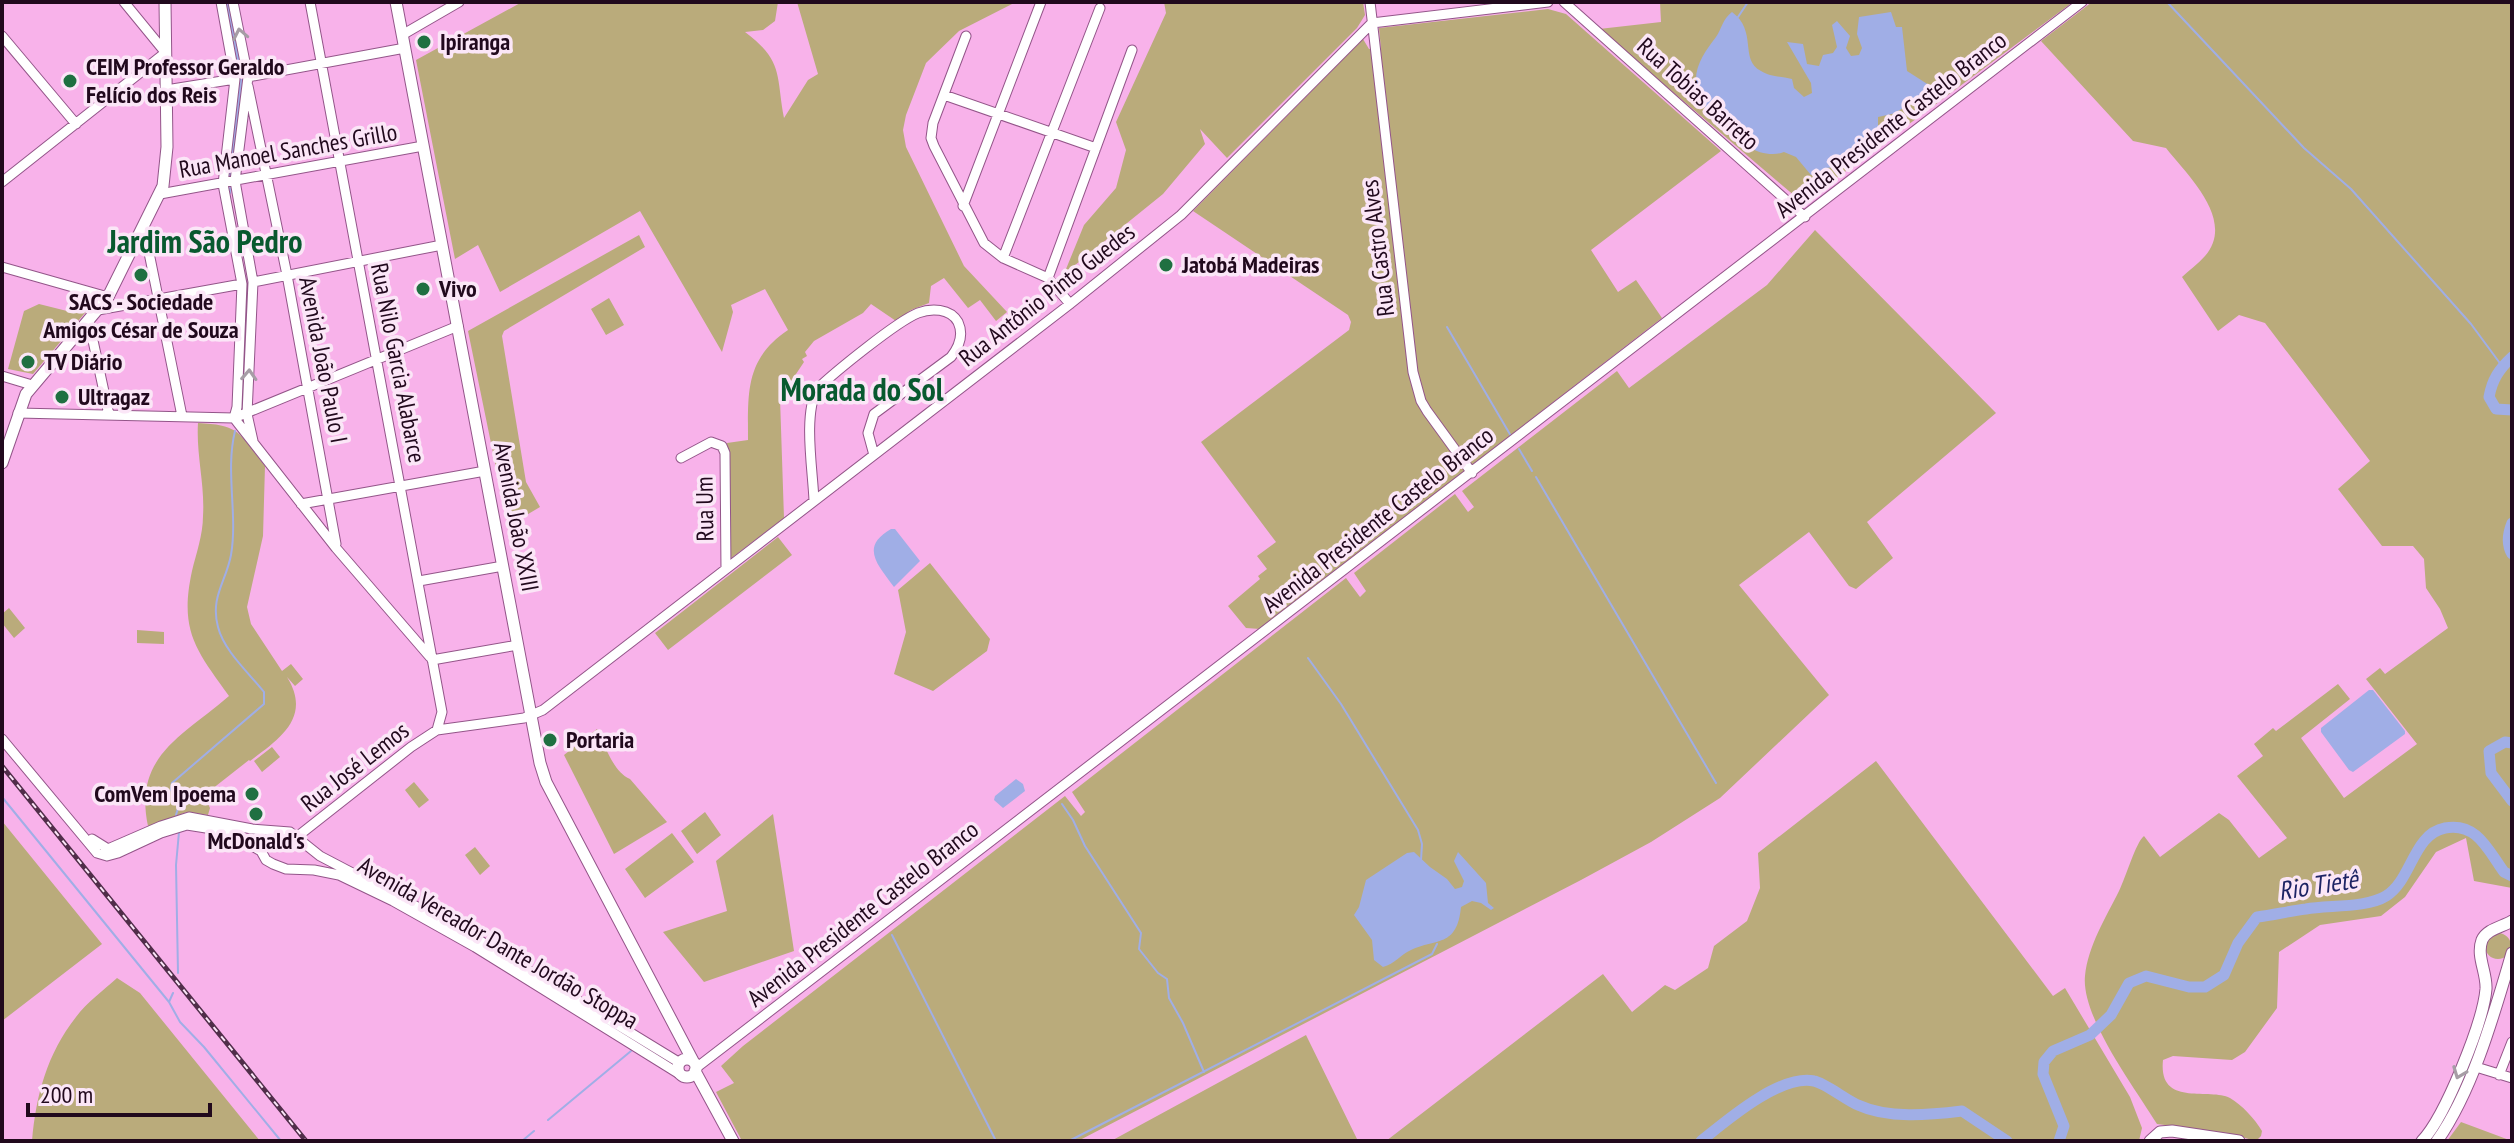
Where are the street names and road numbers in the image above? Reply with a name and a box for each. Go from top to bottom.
street label: Avenida Presidente Castelo Branco [1769,25,2013,225]
street label: Rua Tobias Barreto [1631,31,1766,157]
street label: Rua Manoel Sanches Grillo [177,116,399,185]
street label: Rua Castro Alves [1354,178,1401,318]
street label: Rua Antônio Pinto Guedes [953,216,1141,373]
street label: Rua Nilo Garcia Alabarce [364,260,433,465]
street label: Avenida João Paulo I [292,274,355,446]
street label: Avenida Presidente Castelo Branco [1256,420,1500,620]
street label: Avenida João XXIII [487,440,546,594]
street label: Rua Um [688,476,721,542]
street label: Rua José Lemos [294,715,415,818]
street label: Avenida Presidente Castelo Branco [741,814,985,1014]
street label: Avenida Vereador Dante Jordão Stoppa [353,850,644,1036]

